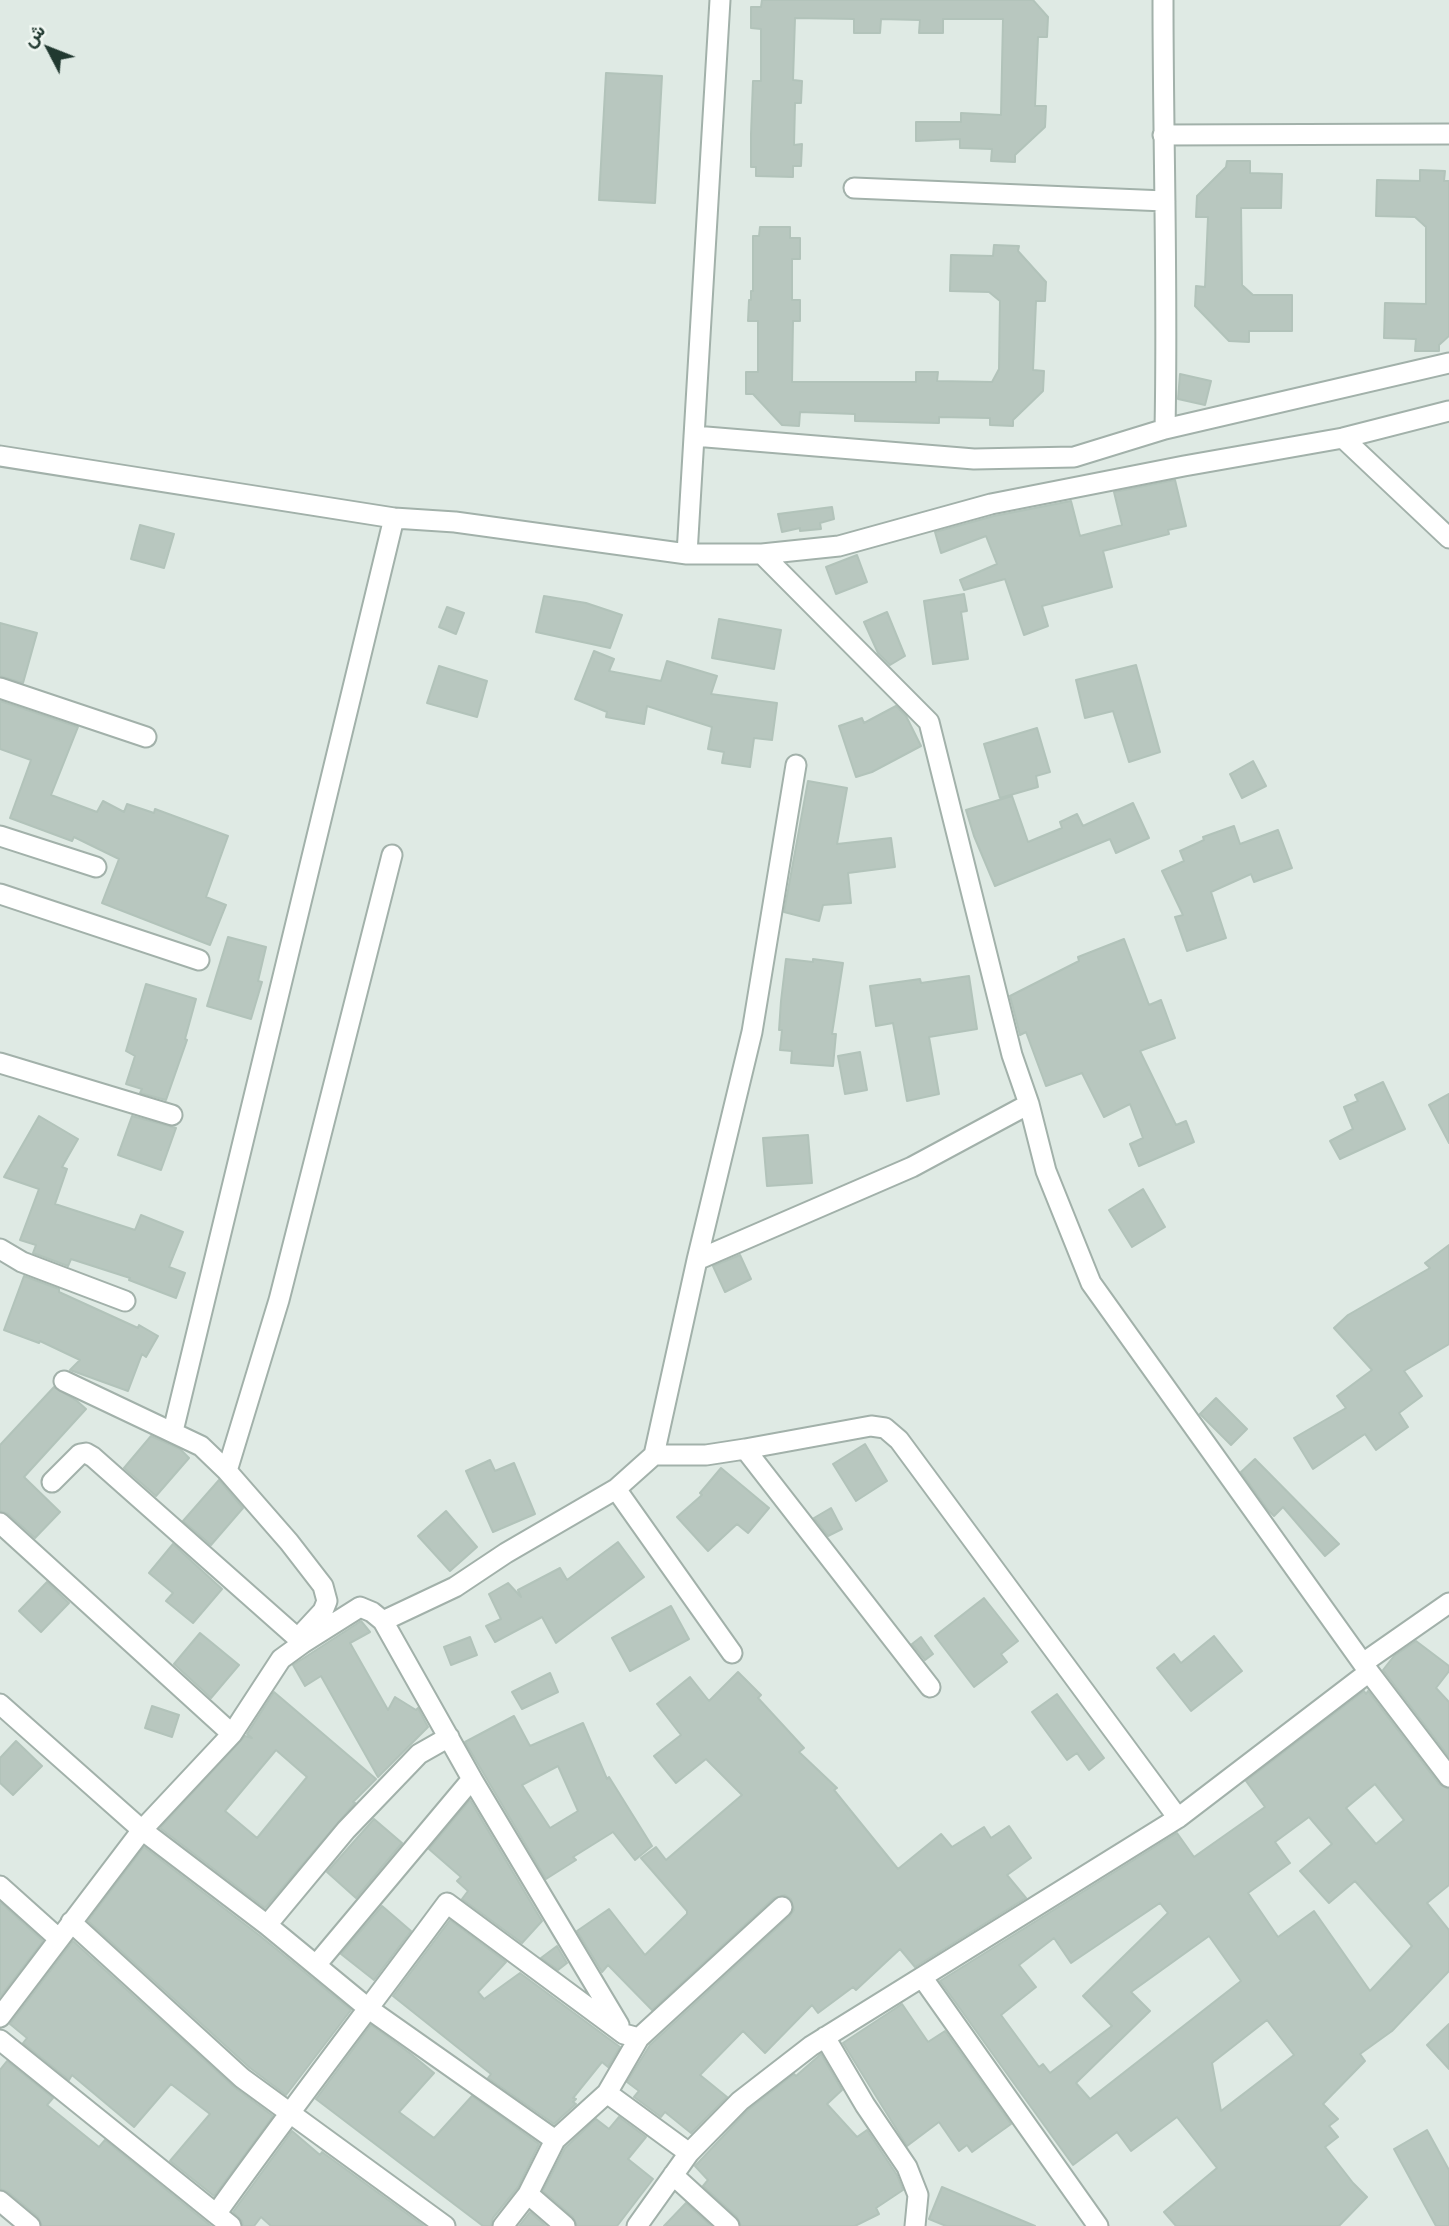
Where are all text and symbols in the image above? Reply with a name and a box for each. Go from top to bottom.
north arrow [14,14,84,84]
text: ش [18,19,49,51]

